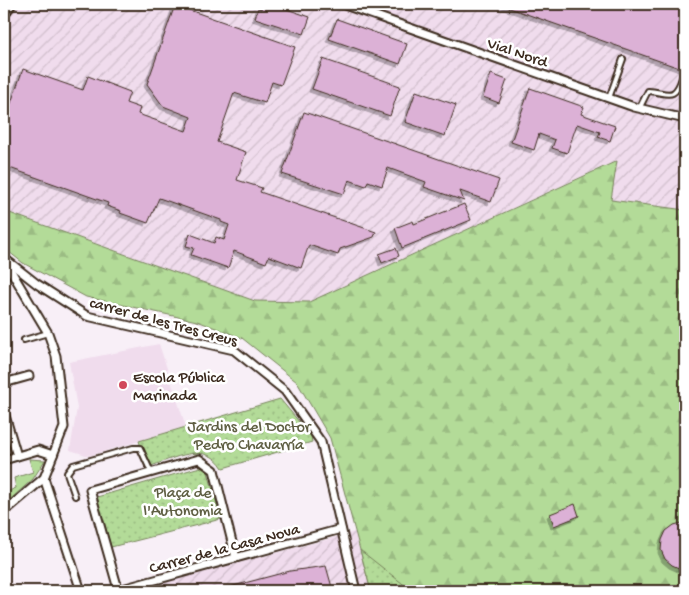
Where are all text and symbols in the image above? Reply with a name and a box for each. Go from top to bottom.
street label: Vial Nord [483,35,551,74]
street label: carrer de les Tres Creus [87,295,240,353]
place label: Escola Pública Marinada [133,370,226,407]
marker: Escola Pública Marinada [117,379,129,391]
park label: Jardins del Doctor Pedro Chavarría [188,419,312,456]
park label: Plaça de l'Autonomia [144,485,224,522]
street label: Carrer de la Casa Nova [148,521,303,580]

